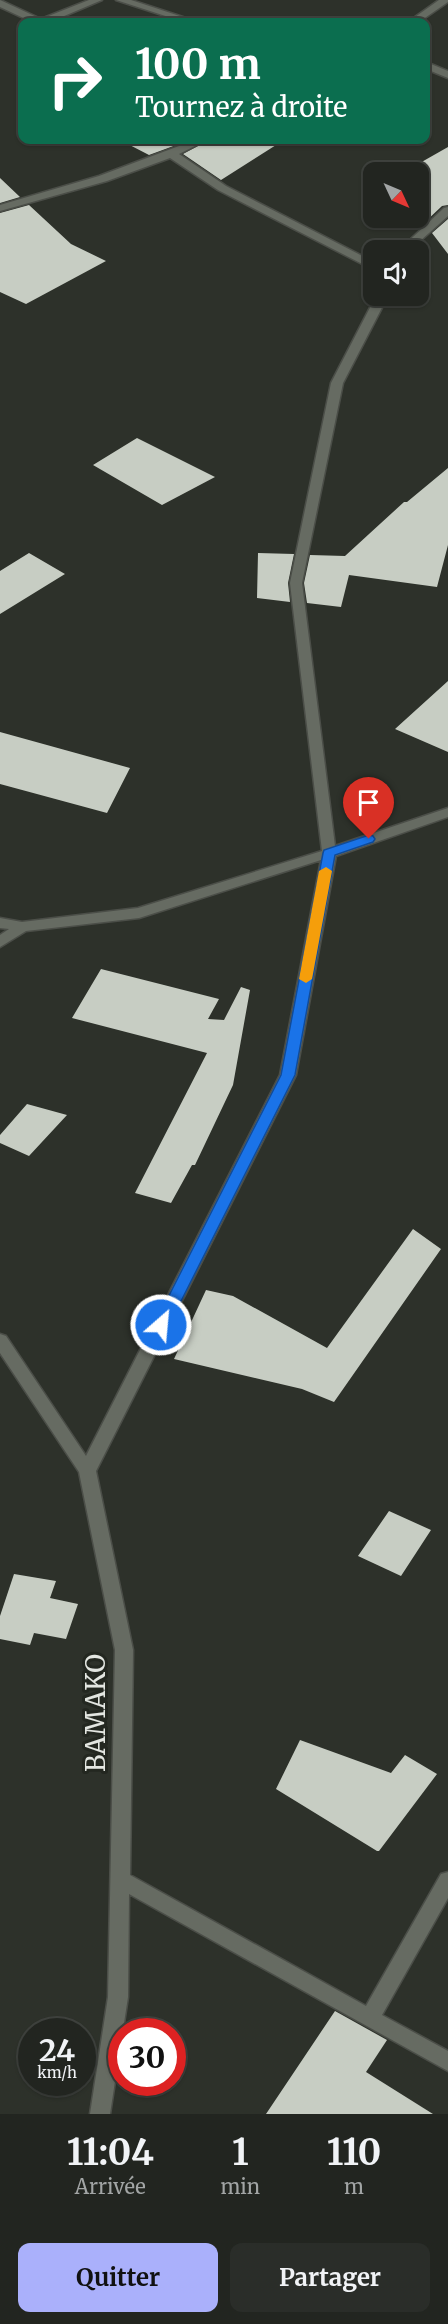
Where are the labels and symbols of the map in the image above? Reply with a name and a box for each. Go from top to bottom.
north arrow [363,162,429,228]
pin [343,777,394,839]
position arrow [129,1293,193,1357]
street label: BAMAKO [79,1654,112,1772]
speed limit sign: 30 [108,2018,186,2096]

